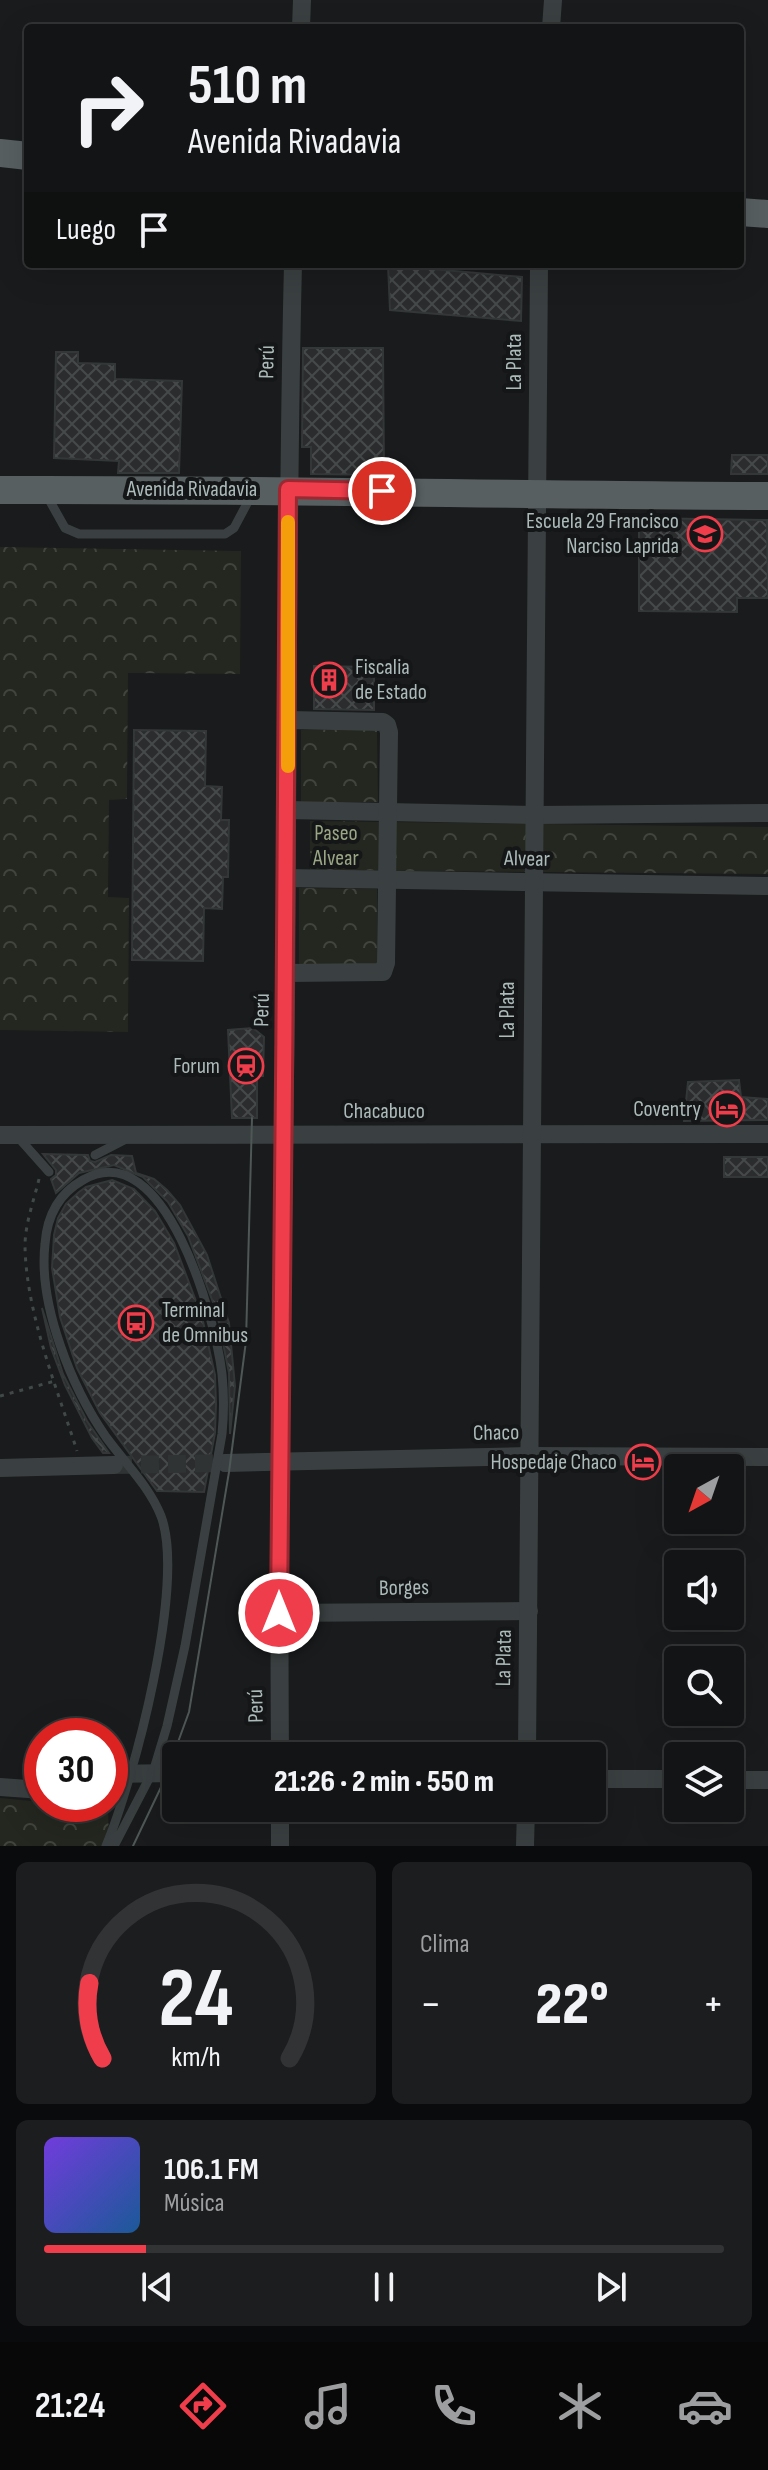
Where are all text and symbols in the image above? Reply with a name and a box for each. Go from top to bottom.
text: 510 m [188,53,307,120]
icon: right [56,56,160,160]
text: Avenida Rivadavia [188,121,401,164]
icon: arrive [132,208,176,252]
text: Luego [56,212,116,248]
street label: La Plata [501,333,528,391]
street label: Perú [253,345,281,379]
pin [348,457,416,525]
icon: arrive [360,469,404,513]
street label: Avenida Rivadavia [126,476,257,503]
place label: Escuela 29 Francisco Narciso Laprida [526,508,679,560]
school or university icon: Escuela 29 Francisco Narciso Laprida [686,515,724,553]
place label: Fiscalia de Estado [355,654,427,706]
building icon: Fiscalia de Estado [310,661,348,699]
park label: Paseo Alvear [312,820,359,872]
street label: Alvear [503,845,550,873]
street label: La Plata [494,981,521,1039]
street label: Perú [248,993,276,1027]
station icon: Forum [227,1047,265,1085]
place label: Forum [173,1053,220,1080]
hotel icon: Coventry [708,1090,746,1128]
place label: Coventry [633,1096,702,1123]
street label: Chacabuco [343,1098,425,1125]
place label: Terminal de Omnibus [162,1297,248,1349]
bus stop icon: Terminal de Omnibus [117,1304,155,1342]
street label: Chaco [473,1419,519,1447]
hotel icon: Hospedaje Chaco [624,1443,662,1481]
place label: Hospedaje Chaco [491,1449,617,1476]
north arrow [664,1454,744,1534]
map controls [664,1454,744,1822]
button: sound [664,1550,744,1630]
position arrow [237,1571,321,1655]
street label: Borges [379,1574,429,1602]
street label: La Plata [490,1629,518,1687]
button: search [664,1646,744,1726]
street label: Perú [242,1689,270,1723]
speed limit sign: 30 [24,1718,128,1822]
button: layers [664,1742,744,1822]
text: 21:26 · 2 min · 550 m [274,1764,494,1800]
text: Clima [420,1929,470,1960]
text: 24 [159,1950,233,2050]
text: 22° [535,1969,609,2041]
text: − [420,1978,442,2031]
text: + [702,1978,724,2031]
text: km/h [171,2040,221,2075]
text: 106.1 FM [164,2152,259,2188]
text: Música [164,2188,225,2219]
icon: previous [135,2265,179,2309]
icon: pause [362,2265,406,2309]
icon: next [589,2265,633,2309]
icon: directions [175,2378,231,2434]
icon: music [300,2378,356,2434]
icon: phone [426,2378,482,2434]
icon: climate [552,2378,608,2434]
icon: car [677,2378,733,2434]
text: 21:24 [35,2385,105,2428]

